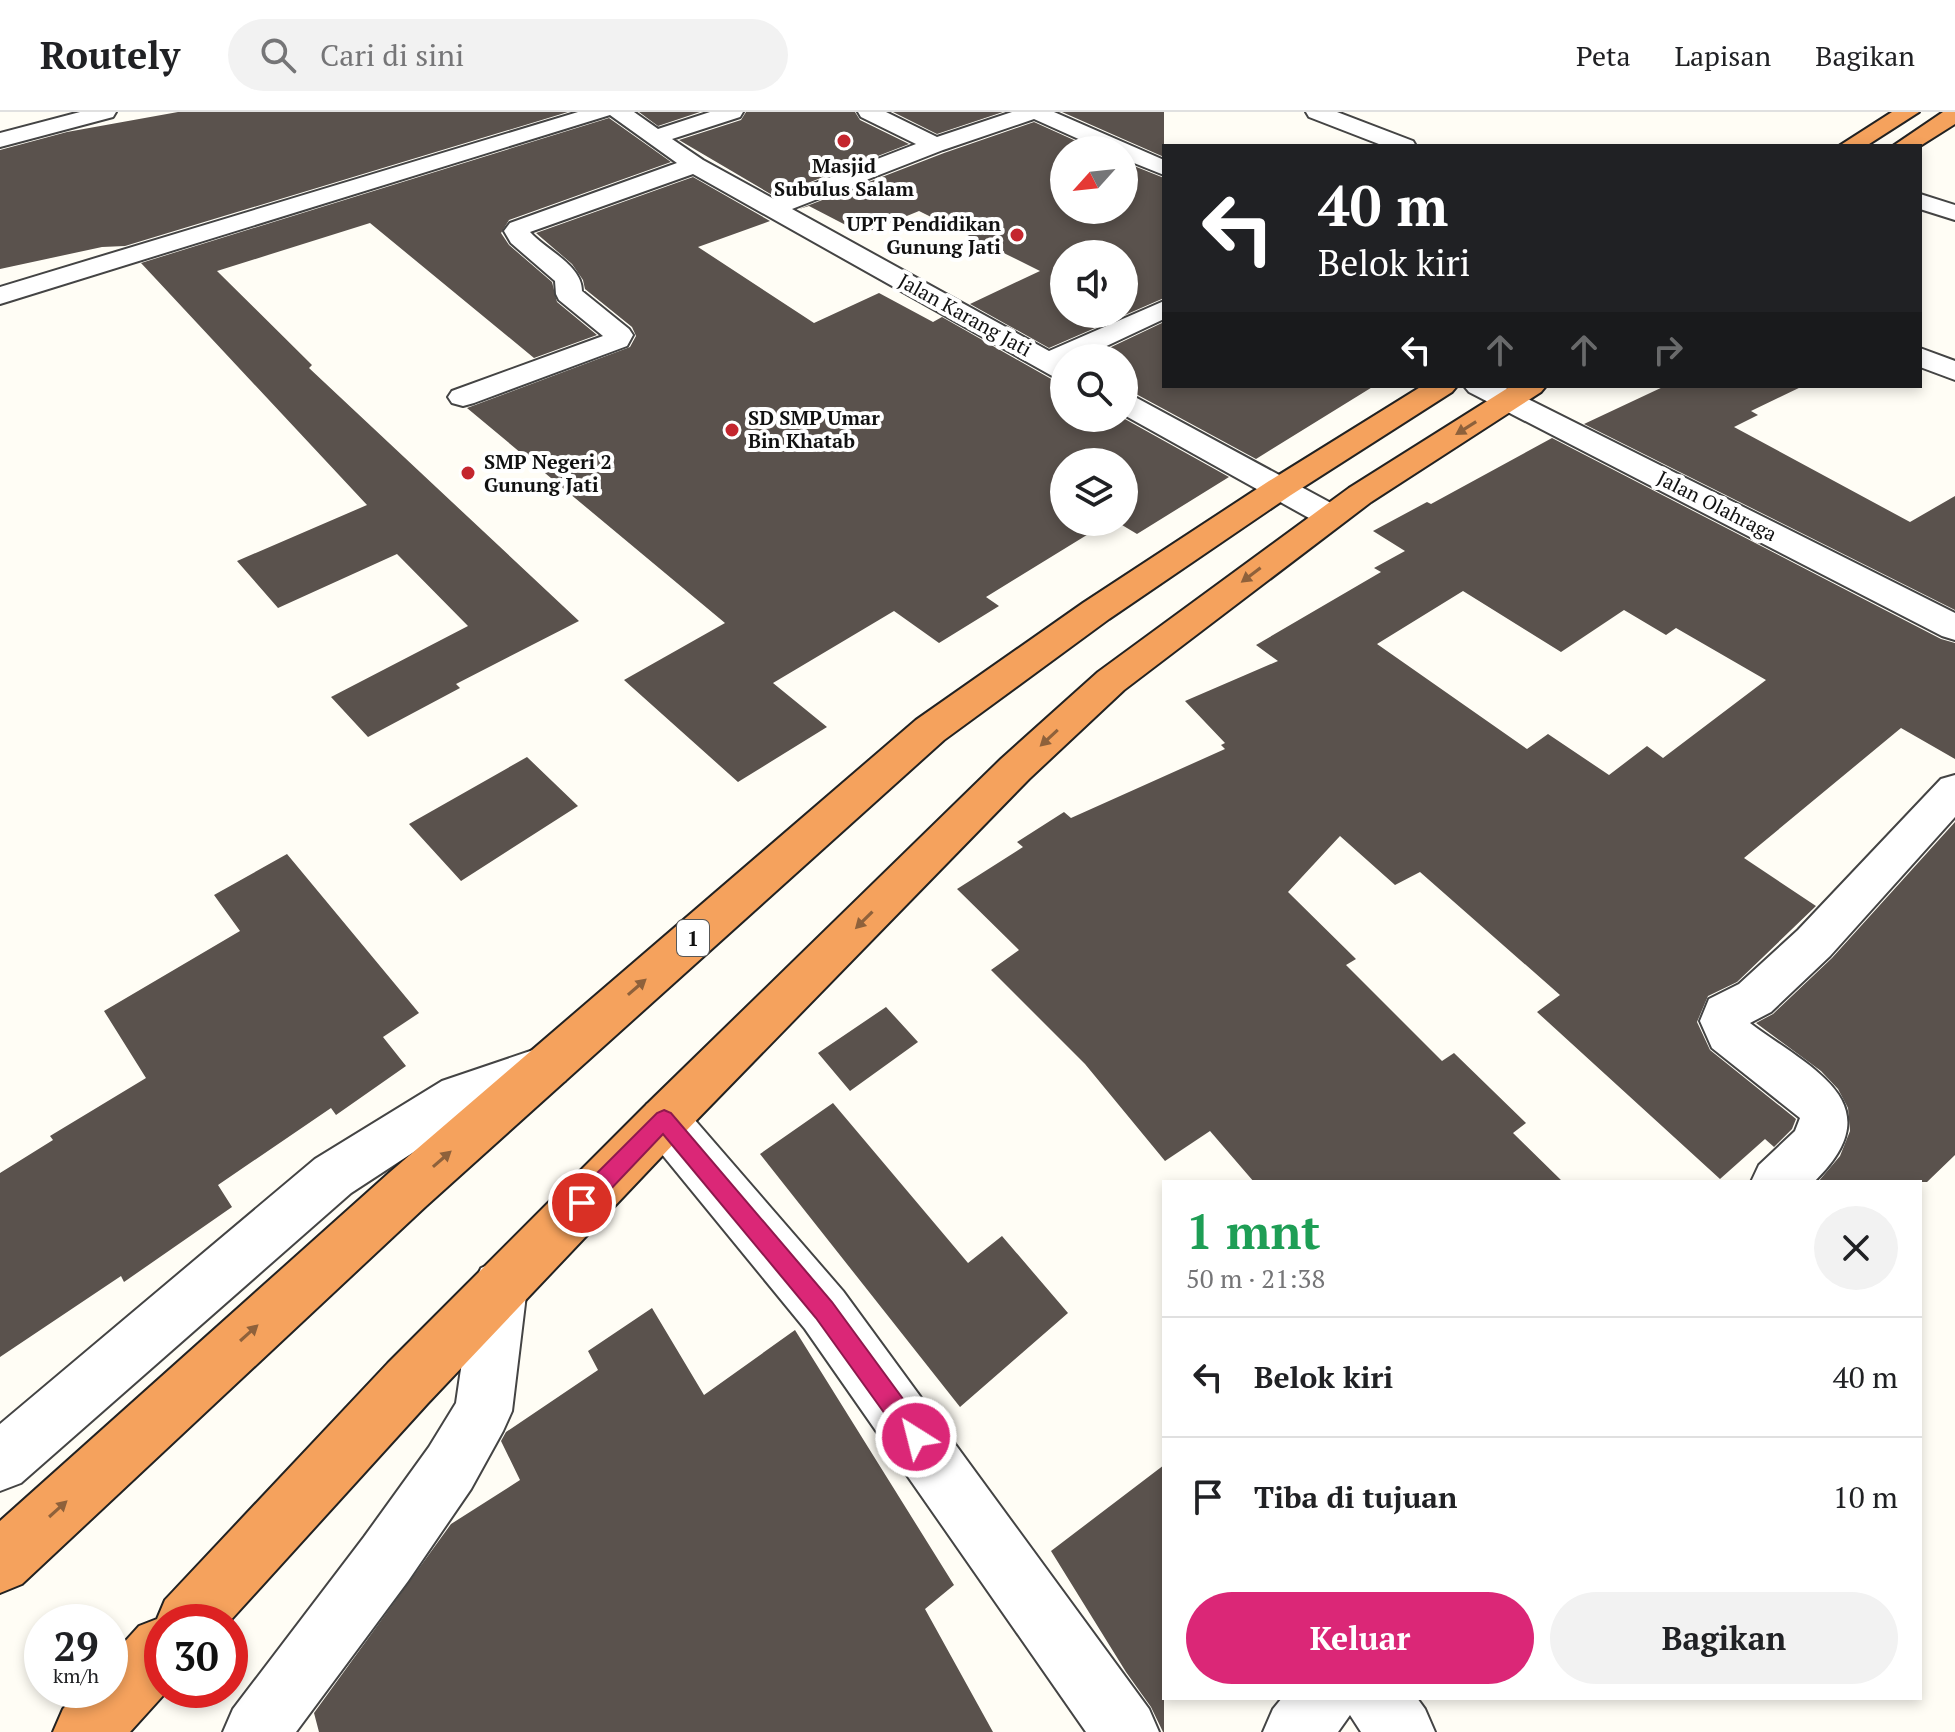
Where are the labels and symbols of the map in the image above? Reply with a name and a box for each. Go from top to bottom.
marker: Masjid Subulus Salam [835,132,853,150]
north arrow [1050,136,1138,224]
place label: Masjid Subulus Salam [774,152,914,202]
place label: UPT Pendidikan Gunung Jati [846,210,1001,260]
marker: UPT Pendidikan Gunung Jati [1008,226,1026,244]
street label: Jalan Karang Jati [894,267,1037,362]
place label: SD SMP Umar Bin Khatab [748,404,880,454]
marker: SD SMP Umar Bin Khatab [723,421,741,439]
one-way arrow [1455,421,1476,436]
place label: SMP Negeri 2 Gunung Jati [484,448,612,498]
marker: SMP Negeri 2 Gunung Jati [459,464,477,482]
street label: Jalan Olahraga [1653,464,1782,547]
one-way arrow [1240,567,1262,583]
one-way arrow [1040,728,1059,746]
one-way arrow [855,910,874,929]
road number: 1 [677,920,709,956]
one-way arrow [628,979,647,997]
one-way arrow [432,1151,452,1168]
pin [548,1169,616,1237]
one-way arrow [240,1325,259,1343]
position arrow [874,1395,958,1479]
one-way arrow [48,1500,67,1518]
speed limit sign: 30 [144,1604,248,1708]

